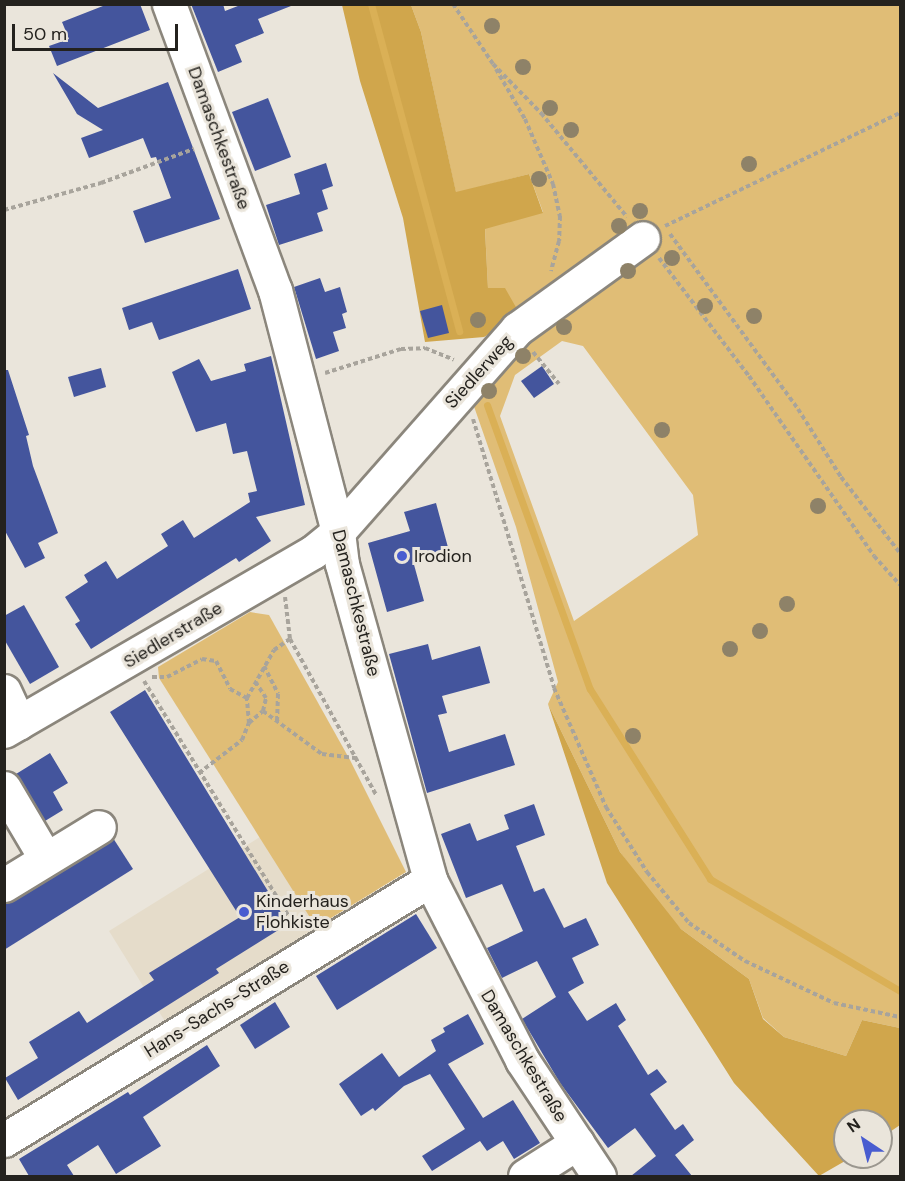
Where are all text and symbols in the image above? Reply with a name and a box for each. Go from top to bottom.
scale bar [15,12,182,50]
text: 50 m [23,22,67,46]
street label: Damaschkestraße [183,64,255,212]
street label: Siedlerweg [441,331,517,413]
street label: Damaschkestraße [327,527,385,679]
place label: Irodion [414,545,472,567]
marker: Irodion [395,549,409,563]
street label: Siedlerstraße [120,597,226,673]
place label: Kinderhaus Flohkiste [256,891,349,934]
marker: Kinderhaus Flohkiste [237,905,251,919]
street label: Hans-Sachs-Straße [141,956,293,1062]
street label: Damaschkestraße [476,986,572,1126]
north arrow [833,1109,893,1169]
text: N [843,1114,864,1137]

